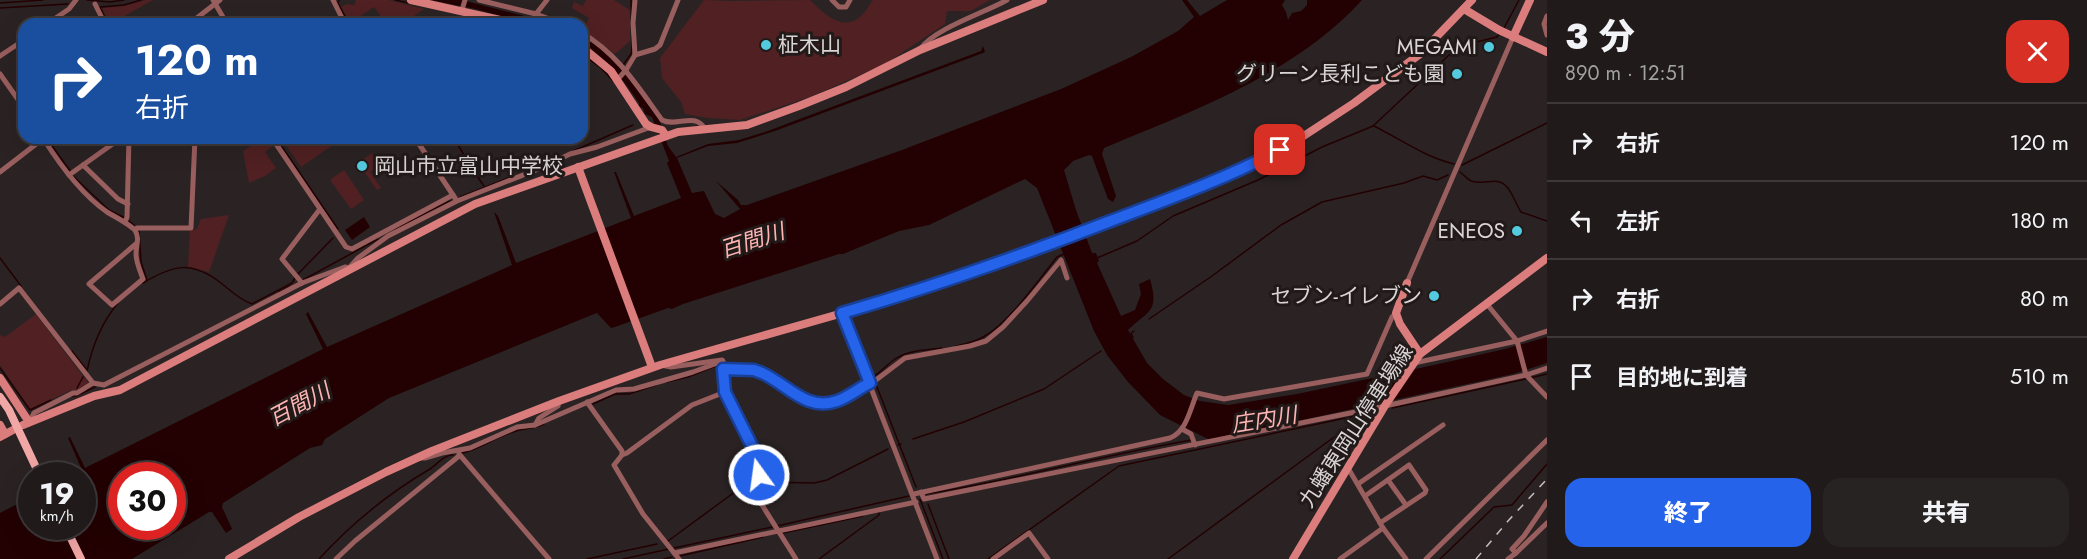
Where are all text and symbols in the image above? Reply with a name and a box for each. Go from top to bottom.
text: 3 分 [1565,10,1635,62]
button: close [2006,20,2069,83]
text: 120 m [135,30,259,91]
place label: 柾木山 [778,30,841,60]
place label: MEGAMI [1397,32,1477,62]
marker: 柾木山 [759,38,773,52]
marker: MEGAMI [1482,40,1496,54]
icon: right [36,42,114,120]
place label: グリーン長利こども園 [1236,59,1445,89]
text: 890 m · 12:51 [1565,59,1686,88]
marker: グリーン長利こども園 [1450,67,1464,81]
text: 右折 [135,88,189,127]
pin [1254,124,1305,175]
icon: right [1565,126,1598,159]
text: 120 m [2010,126,2069,158]
text: 右折 [1616,127,1660,159]
icon: arrive [1263,133,1296,166]
place label: 岡山市立富山中学校 [374,151,563,181]
marker: 岡山市立富山中学校 [355,159,369,173]
icon: left [1565,204,1598,237]
text: 180 m [2010,204,2069,236]
text: 左折 [1616,205,1660,237]
water label: 百間川 [716,214,790,265]
place label: ENEOS [1438,216,1505,246]
marker: ENEOS [1510,224,1524,238]
place label: セブン-イレブン [1271,281,1422,311]
icon: right [1565,282,1598,315]
text: 80 m [2020,282,2069,314]
text: 右折 [1616,283,1660,315]
marker: セブン-イレブン [1427,289,1441,303]
street label: 九蟠東岡山停車場線 [1292,339,1420,513]
icon: arrive [1565,360,1598,393]
text: 510 m [2010,360,2069,392]
text: 目的地に到着 [1616,361,1748,393]
water label: 百間川 [262,373,337,434]
water label: 庄内川 [1229,398,1301,440]
position arrow [727,443,791,507]
speed limit sign: 30 [108,462,186,540]
text: 19 [39,472,75,515]
button: 終了 [1565,478,1811,547]
button: 共有 [1823,478,2069,547]
text: km/h [40,505,74,527]

